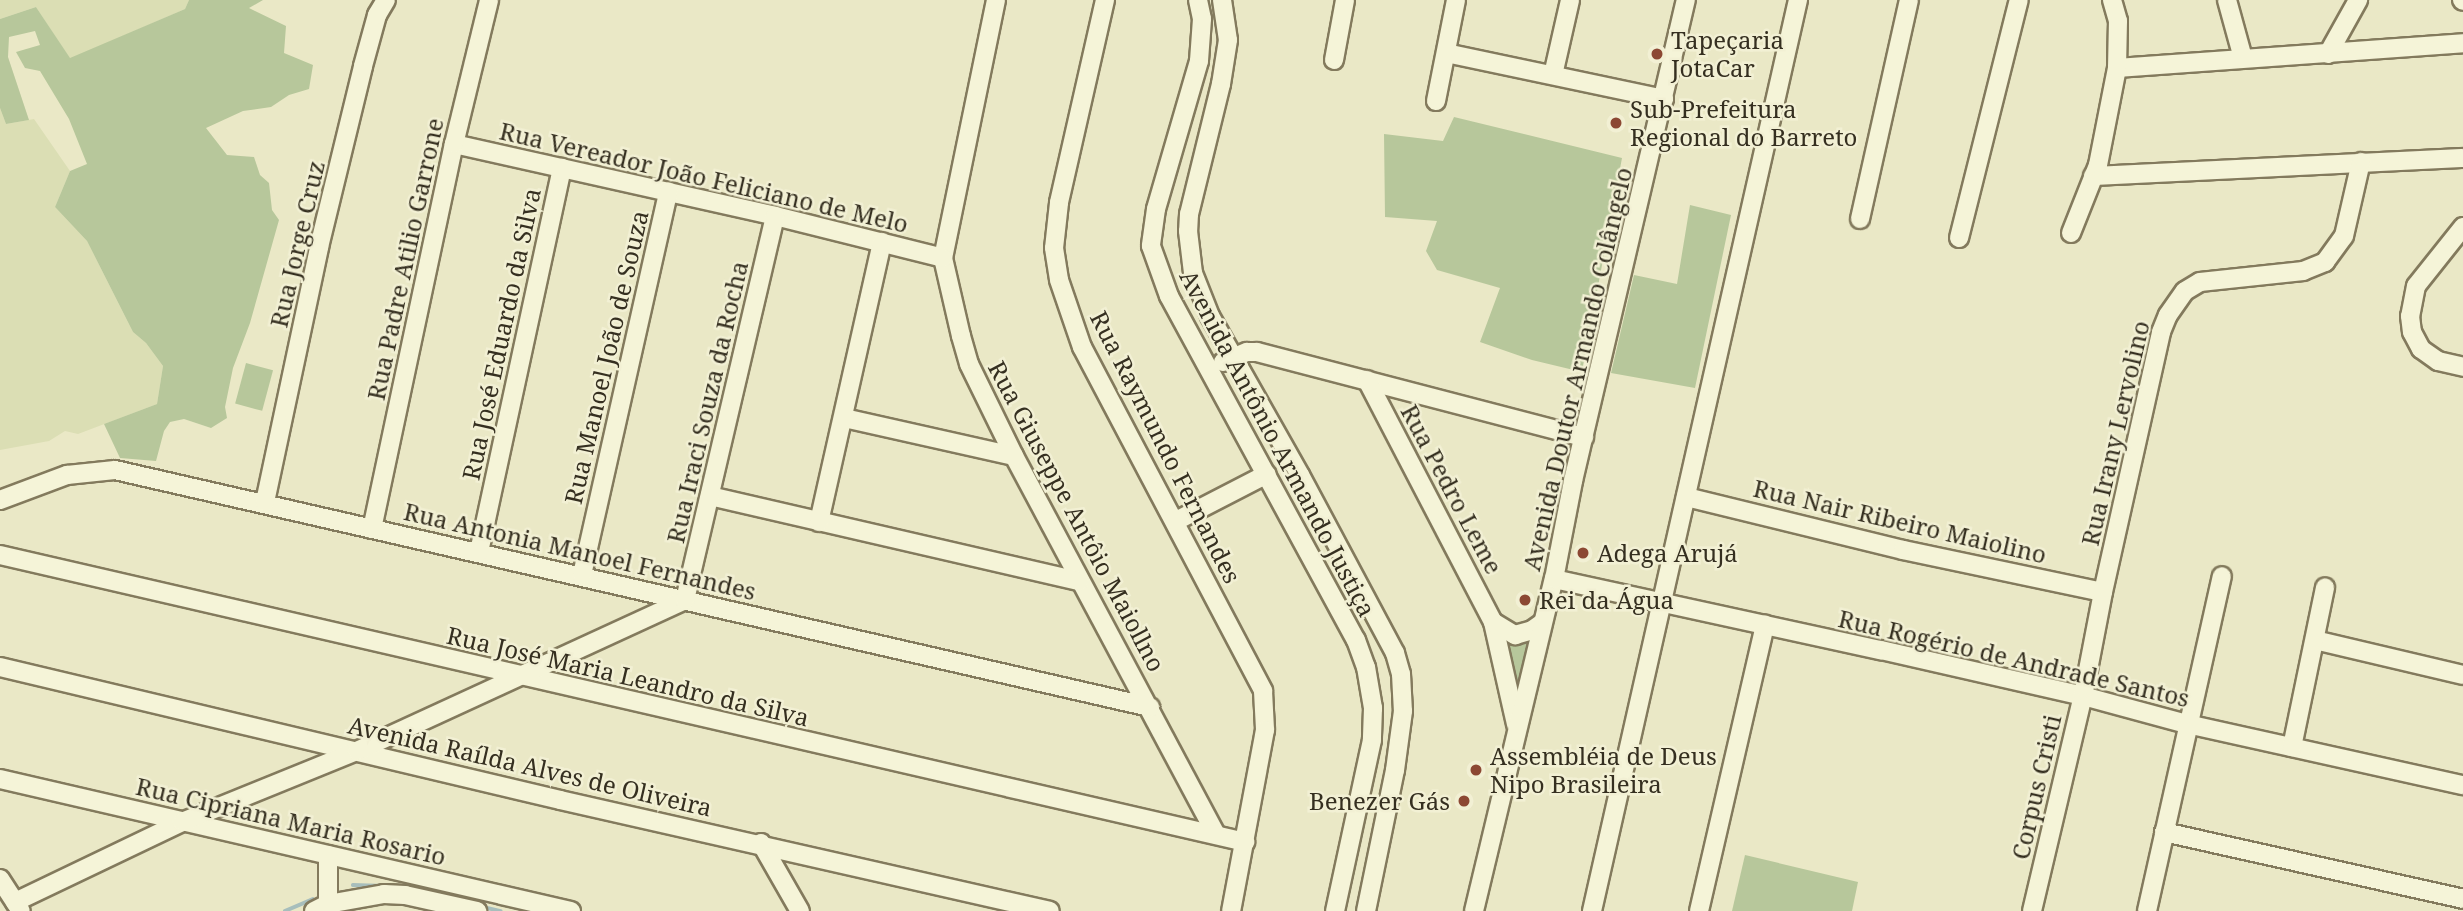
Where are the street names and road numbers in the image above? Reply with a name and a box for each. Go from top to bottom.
street label: Rua Padre Atilio Garrone [361,115,449,403]
street label: Rua Vereador João Feliciano de Melo [497,116,911,238]
street label: Rua Jorge Cruz [264,158,330,330]
street label: Avenida Doutor Armando Colângelo [1517,165,1637,573]
street label: Rua José Eduardo da Silva [456,185,546,483]
street label: Rua Manoel João de Souza [558,207,654,507]
street label: Rua Iraci Souza da Rocha [661,258,753,546]
street label: Avenida Antônio Armando Justiça [1174,265,1382,621]
street label: Rua Raymundo Fernandes [1085,306,1247,588]
street label: Rua Irany Lervolino [2075,318,2155,548]
street label: Rua Giuseppe Antôio Maiollno [983,356,1171,676]
street label: Rua Pedro Leme [1395,399,1509,579]
street label: Rua Nair Ribeiro Maiolino [1751,473,2049,569]
street label: Rua Antonia Manoel Fernandes [401,496,759,606]
street label: Rua Rogério de Andrade Santos [1836,604,2192,712]
street label: Rua José Maria Leandro da Silva [444,620,812,732]
street label: Avenida Raílda Alves de Oliveira [345,710,715,822]
street label: Corpus Cristi [2005,712,2067,862]
street label: Rua Cipriana Maria Rosario [133,771,449,871]

